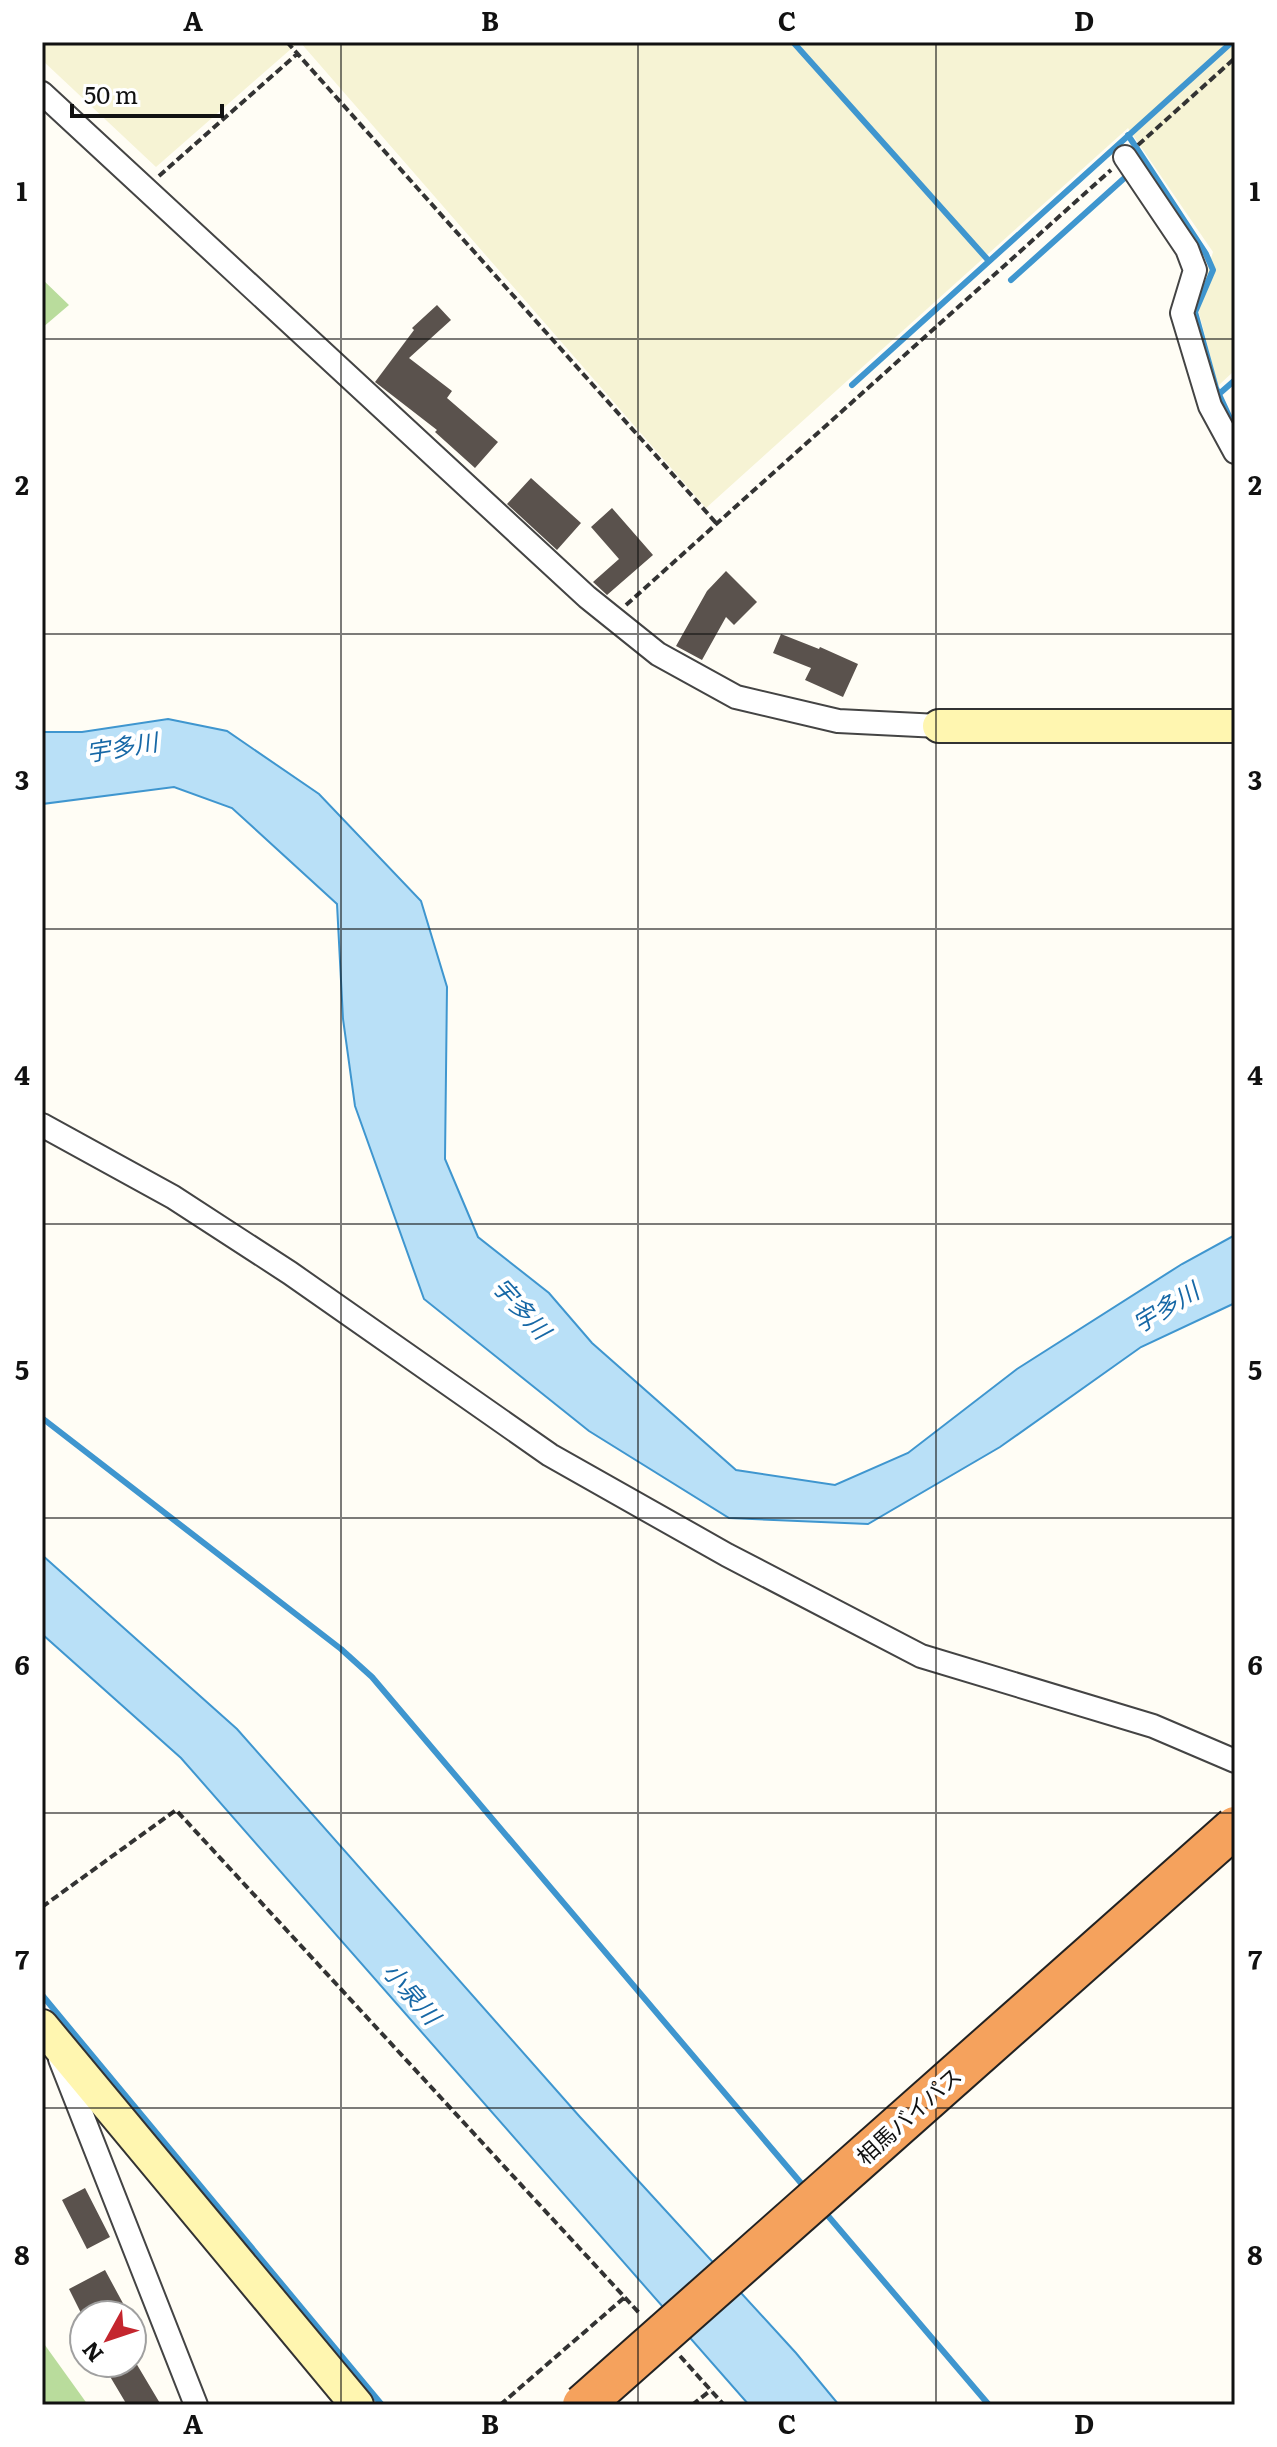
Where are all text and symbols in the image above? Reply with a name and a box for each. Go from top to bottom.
text: A [183,0,203,39]
text: B [481,0,499,39]
text: C [778,0,796,39]
text: D [1074,0,1094,39]
scale bar [72,68,222,118]
text: 50 m [84,76,138,111]
text: 1 [17,170,28,209]
text: 1 [1250,170,1261,209]
text: 2 [15,464,29,503]
text: 2 [1248,464,1262,503]
water label: 宇多川 [83,722,163,768]
text: 3 [15,759,29,798]
text: 3 [1248,759,1262,798]
text: 4 [14,1054,30,1093]
text: 4 [1247,1054,1263,1093]
water label: 宇多川 [486,1269,562,1348]
water label: 宇多川 [1125,1271,1207,1339]
text: 5 [15,1349,29,1388]
text: 5 [1248,1349,1262,1388]
text: 6 [14,1644,30,1683]
text: 6 [1247,1644,1263,1683]
text: 7 [15,1939,29,1978]
text: 7 [1248,1939,1262,1978]
water label: 小泉川 [376,1954,452,2033]
street label: 相馬バイパス [848,2059,968,2171]
text: 8 [14,2234,30,2273]
text: 8 [1247,2234,1263,2273]
north arrow [68,2299,148,2379]
text: N [73,2335,110,2370]
text: A [183,2403,203,2442]
text: B [481,2403,499,2442]
text: C [778,2403,796,2442]
text: D [1074,2403,1094,2442]

